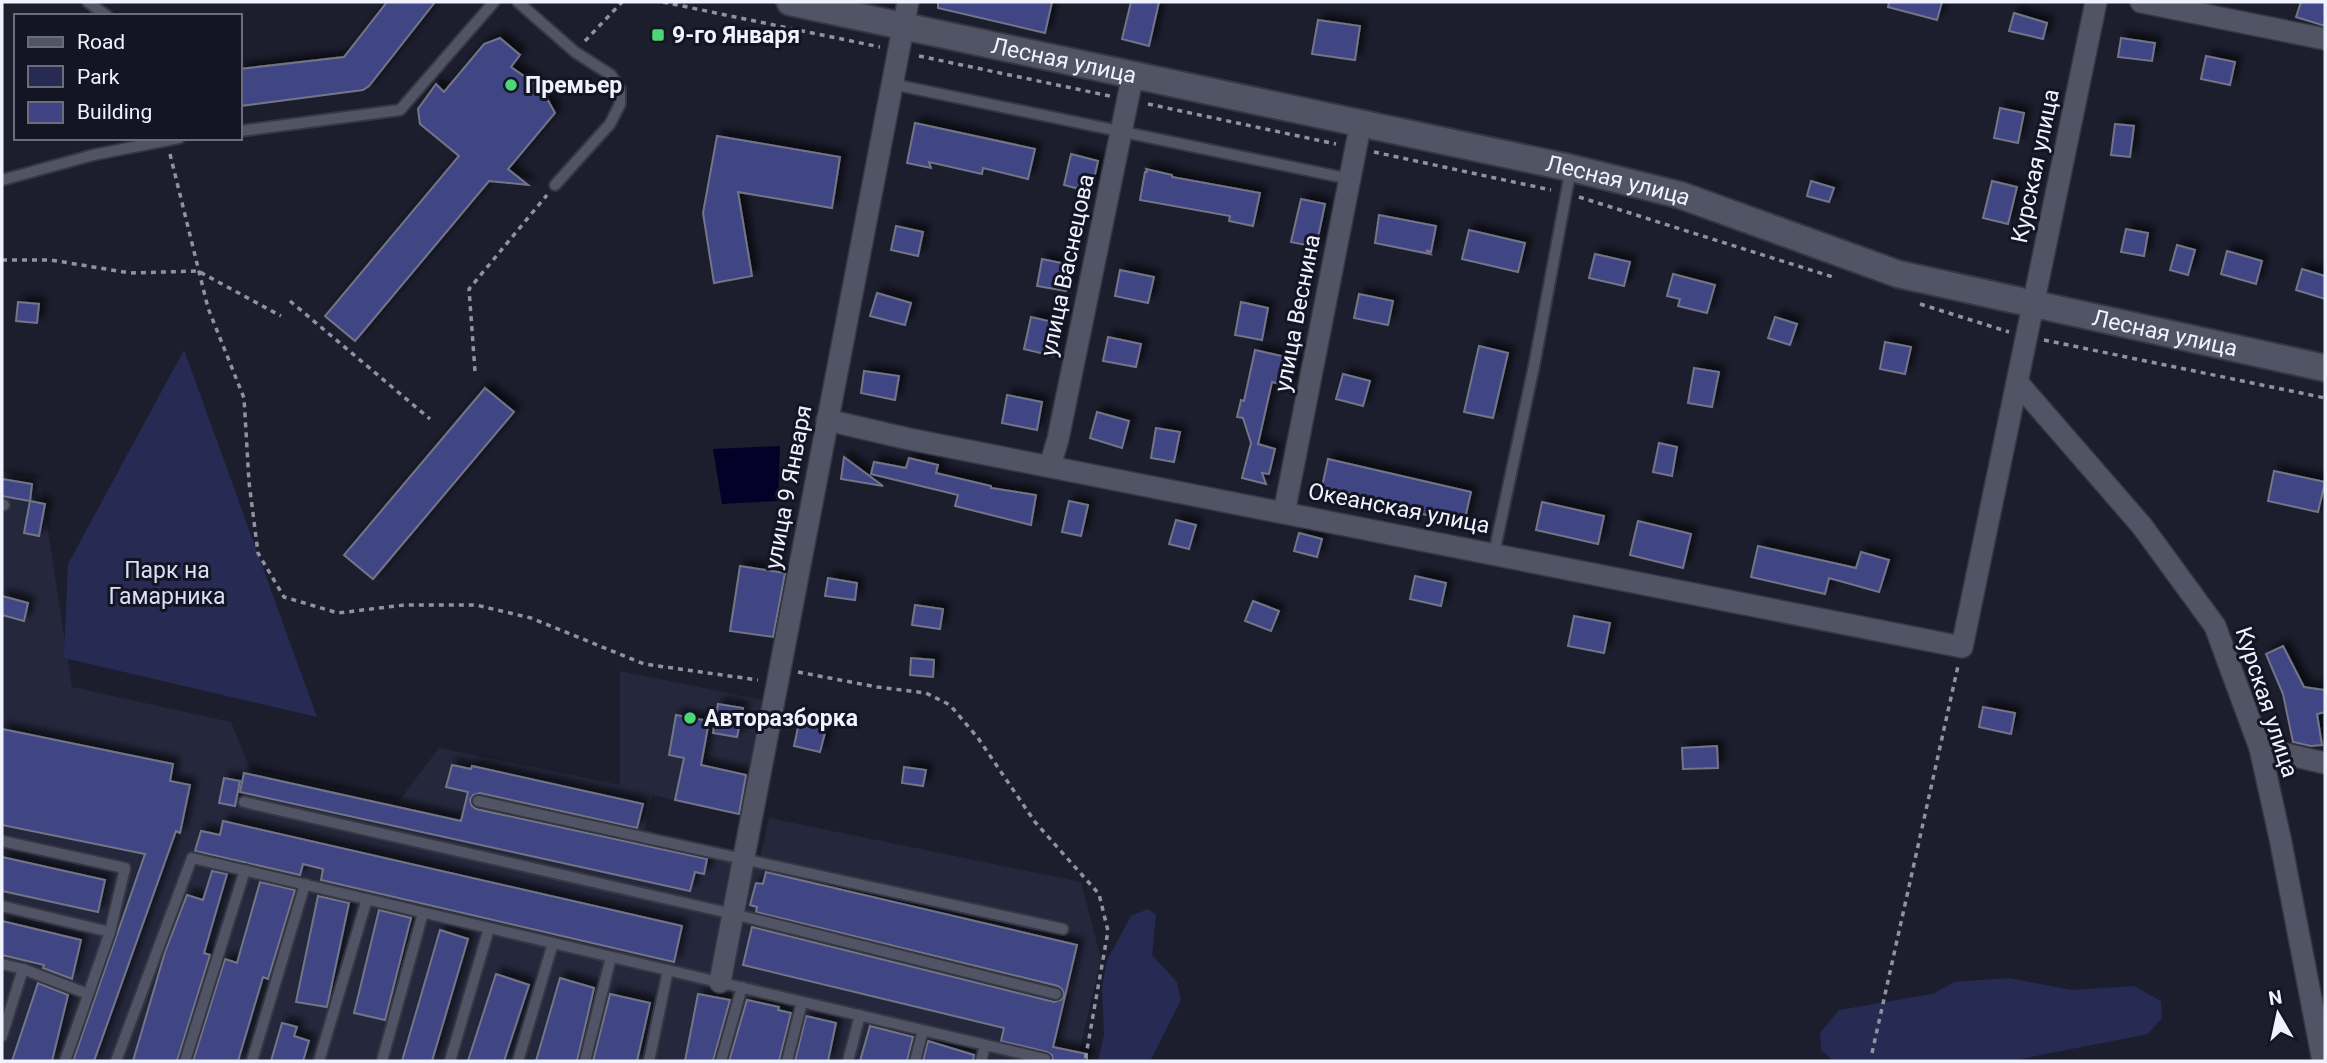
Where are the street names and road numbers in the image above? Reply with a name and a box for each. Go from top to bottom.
street label: Лесная улица [989,32,1139,89]
street label: Курская улица [2006,87,2065,245]
street label: Лесная улица [1543,150,1694,212]
street label: улица Васнецова [1035,172,1100,359]
street label: улица Веснина [1269,232,1326,394]
street label: Лесная улица [2090,304,2240,362]
street label: улица 9 Января [759,403,818,571]
street label: Океанская улица [1306,478,1492,539]
street label: Курская улица [2229,624,2304,781]

